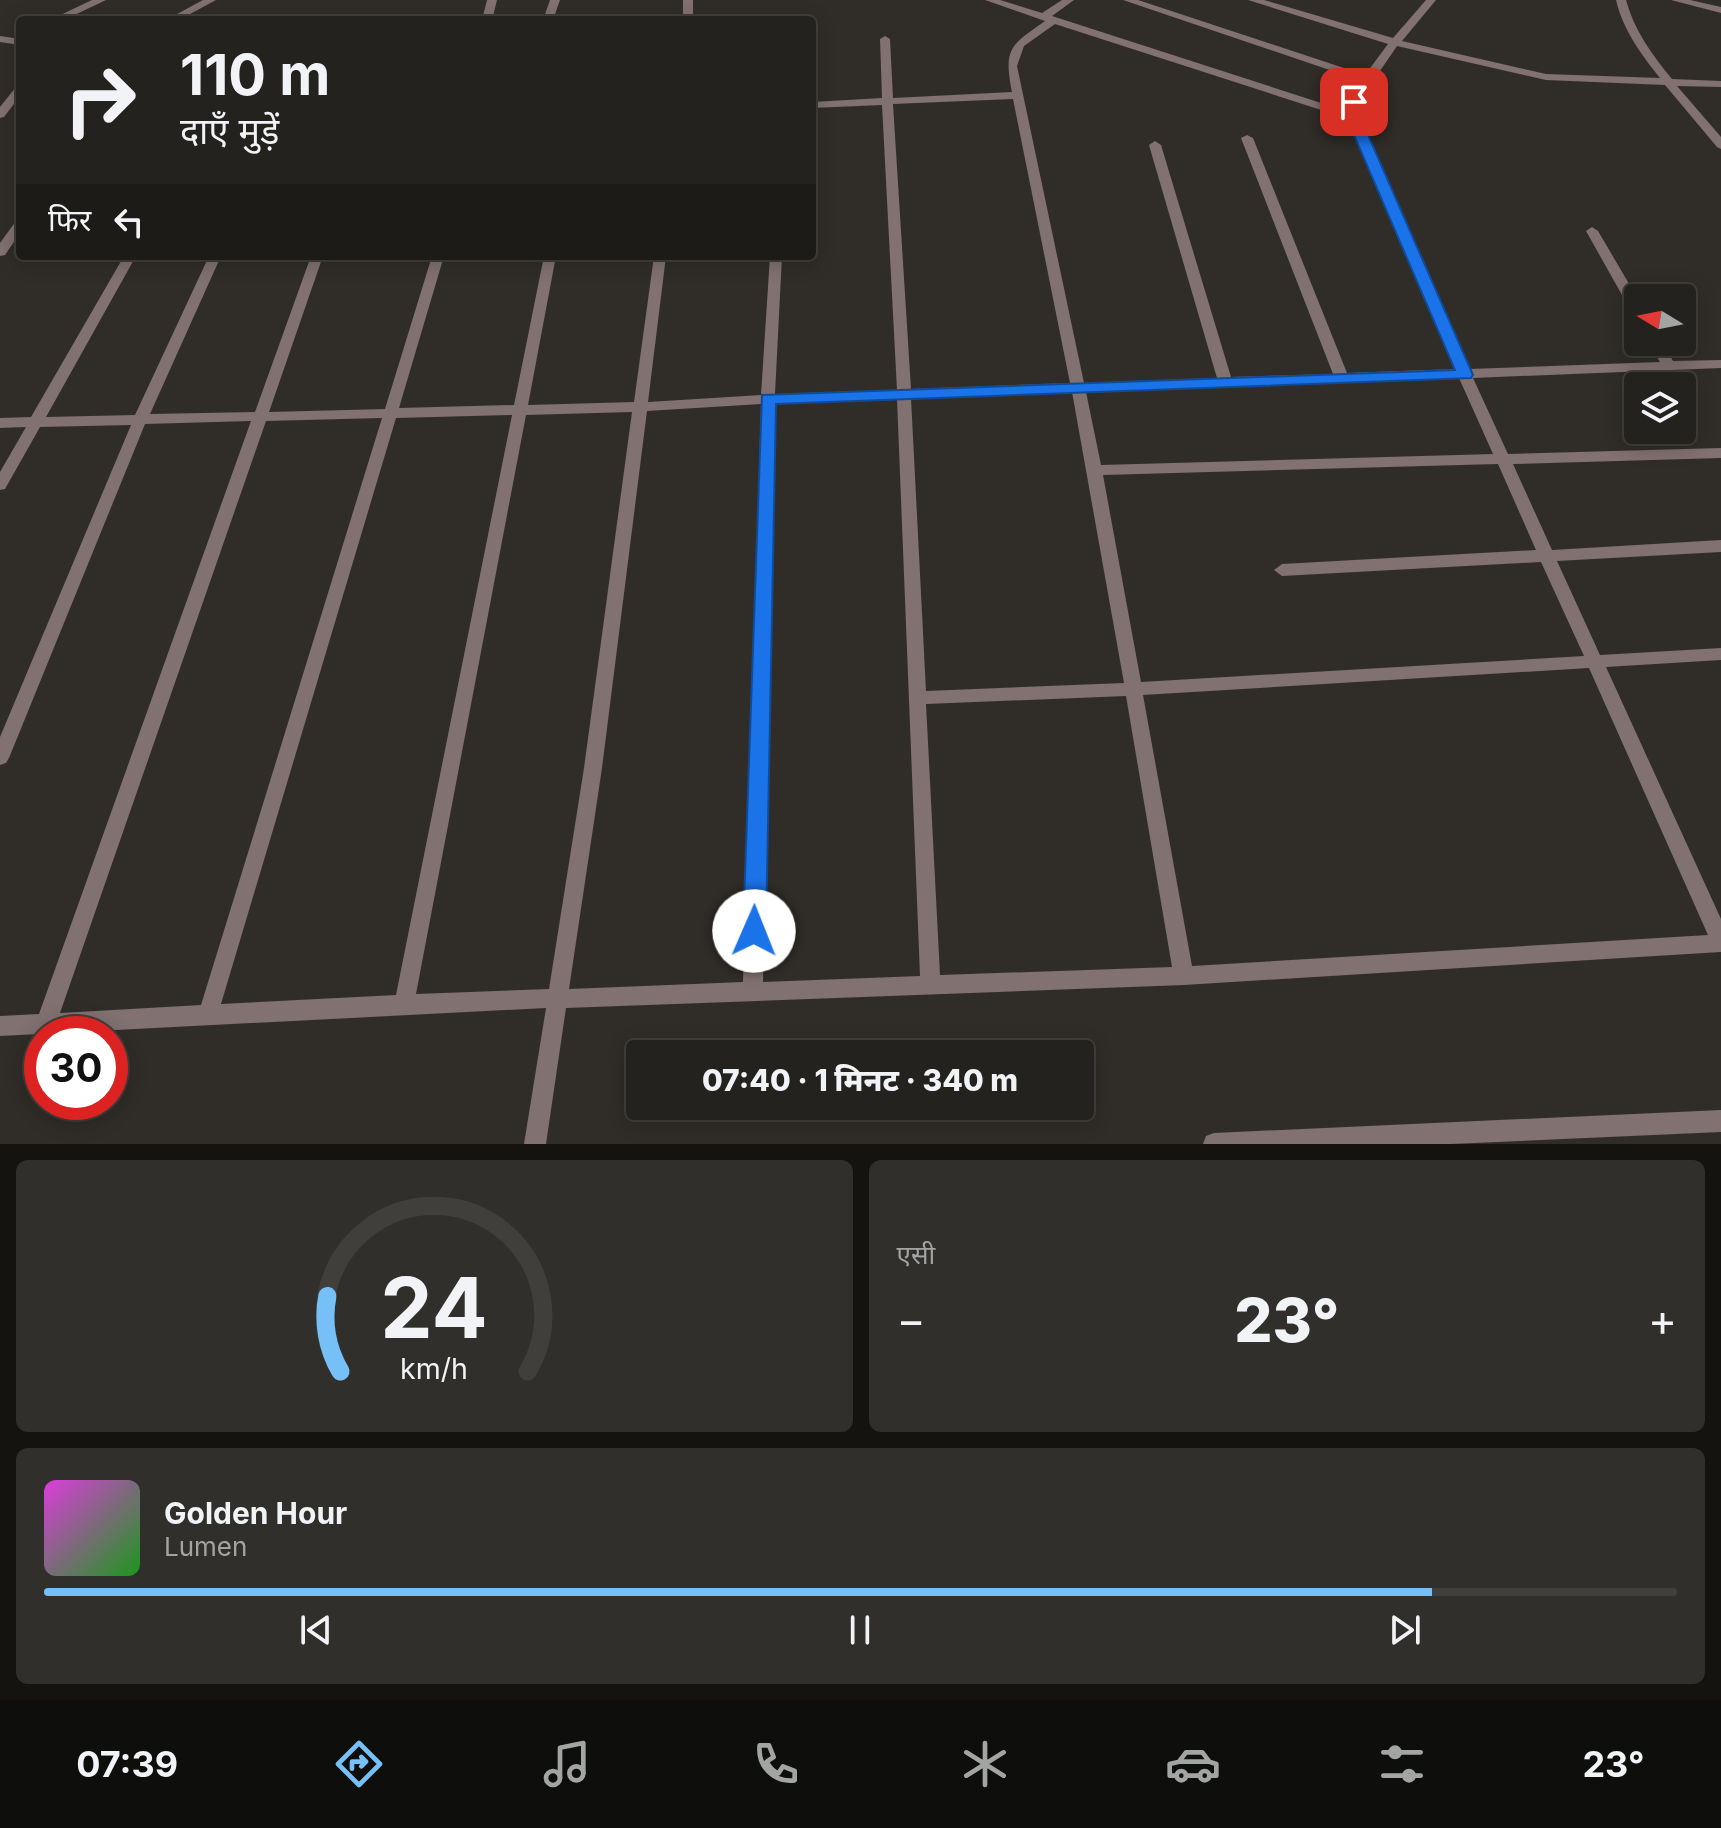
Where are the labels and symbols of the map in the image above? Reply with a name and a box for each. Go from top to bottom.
pin [1320,68,1388,136]
north arrow [1624,284,1696,356]
position arrow [712,889,796,973]
speed limit sign: 30 [24,1016,128,1120]

